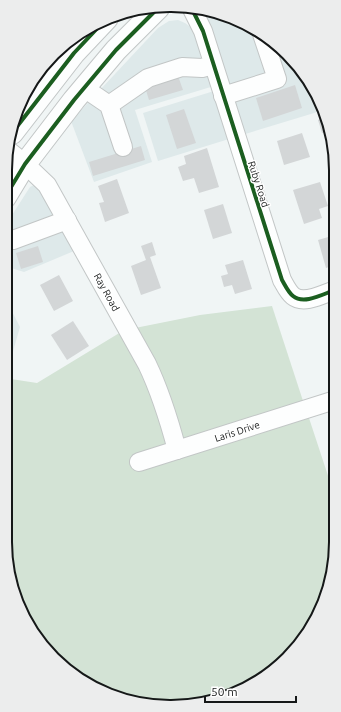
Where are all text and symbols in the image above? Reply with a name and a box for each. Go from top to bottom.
street label: Ruby Road [246,160,271,209]
street label: Ray Road [92,271,122,313]
street label: Laris Drive [213,419,261,444]
scale bar [205,678,296,704]
text: 50 m [211,685,238,698]

